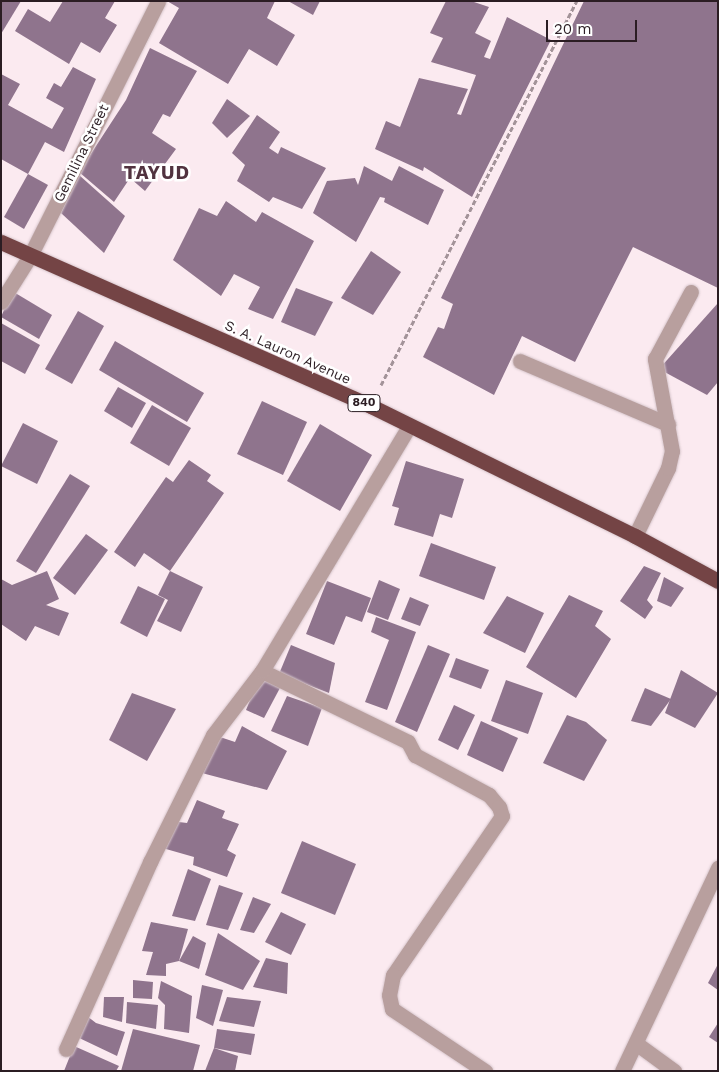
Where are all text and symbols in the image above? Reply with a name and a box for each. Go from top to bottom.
scale bar [549,10,640,42]
text: 20 m [554,20,592,38]
street label: Gemilina Street [50,101,112,205]
district label: TAYUD [123,162,191,184]
street label: S. A. Lauron Avenue [222,316,354,388]
road number: 840 [346,393,382,412]

